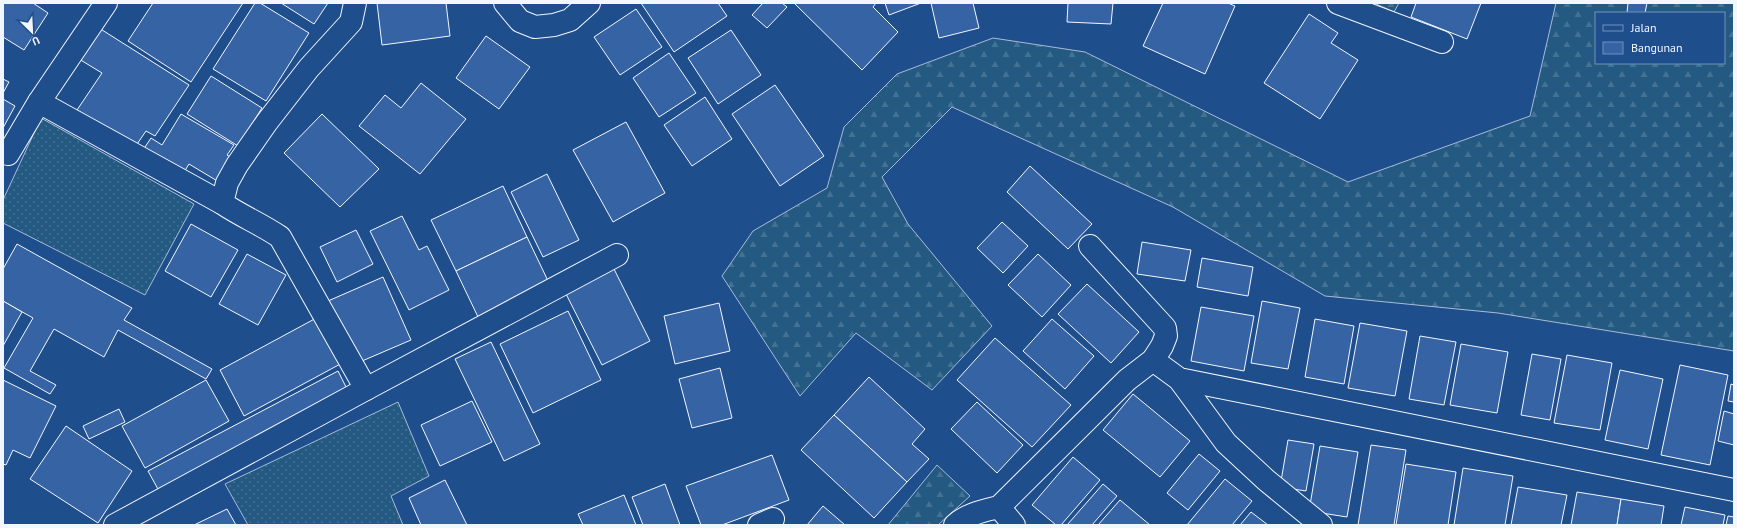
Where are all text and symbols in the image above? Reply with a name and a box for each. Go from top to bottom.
north arrow [12,12,52,52]
legend [1595,12,1725,64]
text: Jalan [1630,20,1656,35]
text: U [30,33,42,49]
text: Bangunan [1631,40,1683,55]

